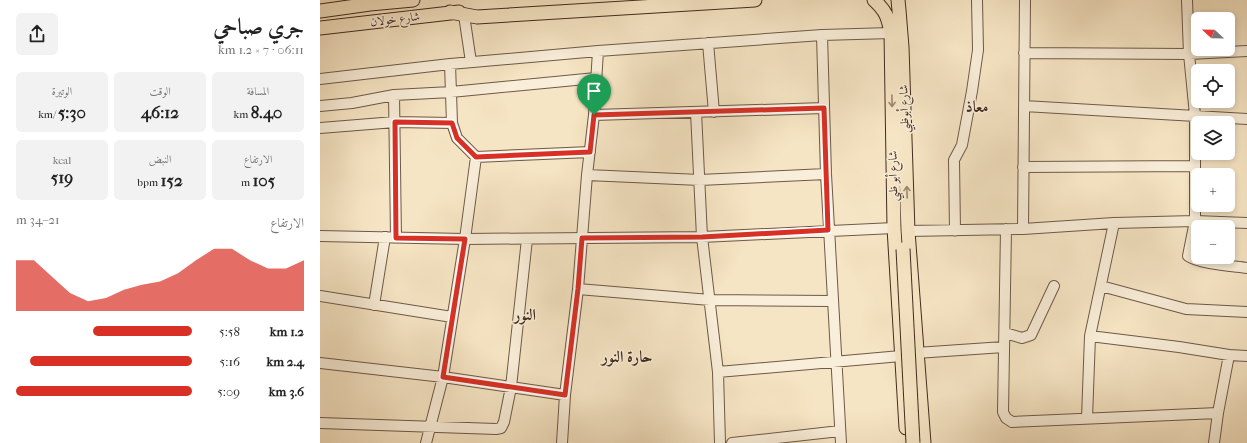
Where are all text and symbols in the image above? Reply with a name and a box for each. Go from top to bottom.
street label: شارع خولان [369,9,421,33]
north arrow [1191,12,1235,56]
map controls [1191,12,1235,264]
button: share [16,13,58,55]
text: جري صباحي [213,14,304,40]
text: 06:11 · 7 × 1.2 km [218,42,304,57]
button: locate [1191,64,1235,108]
pin [577,74,611,115]
icon: arrive [583,80,605,102]
street label: شارع أبوظبي [895,84,917,133]
text: الوتيرة [52,85,72,98]
text: الوقت [149,85,171,98]
text: المسافة [247,85,269,98]
one-way arrow [888,94,896,107]
district label: معاذ [966,97,988,116]
text: 5:30 [58,102,86,122]
text: 46:12 [141,102,179,122]
text: 8.40 [251,102,282,122]
text: /km [38,108,58,121]
text: km [234,108,251,121]
button: layers [1191,116,1235,160]
street label: شارع أبو ظبي [885,150,905,202]
text: النبض [149,153,171,166]
text: الارتفاع [244,153,272,166]
text: kcal [53,154,71,167]
text: 519 [51,167,73,187]
button: + [1191,168,1235,212]
text: 152 [161,170,183,190]
text: 105 [252,170,275,190]
text: bpm [137,176,161,189]
text: m [241,176,252,189]
one-way arrow [903,186,910,199]
text: 21–34 m [16,212,60,227]
text: الارتفاع [270,215,304,230]
button: − [1191,220,1235,264]
district label: النور [512,305,536,325]
text: 5:58 [219,324,240,339]
text: 1.2 km [270,324,304,339]
district label: حارة النور [599,347,653,367]
text: 5:16 [220,354,240,369]
text: 2.4 km [266,354,304,369]
text: 5:09 [217,384,240,399]
text: 3.6 km [269,384,304,399]

